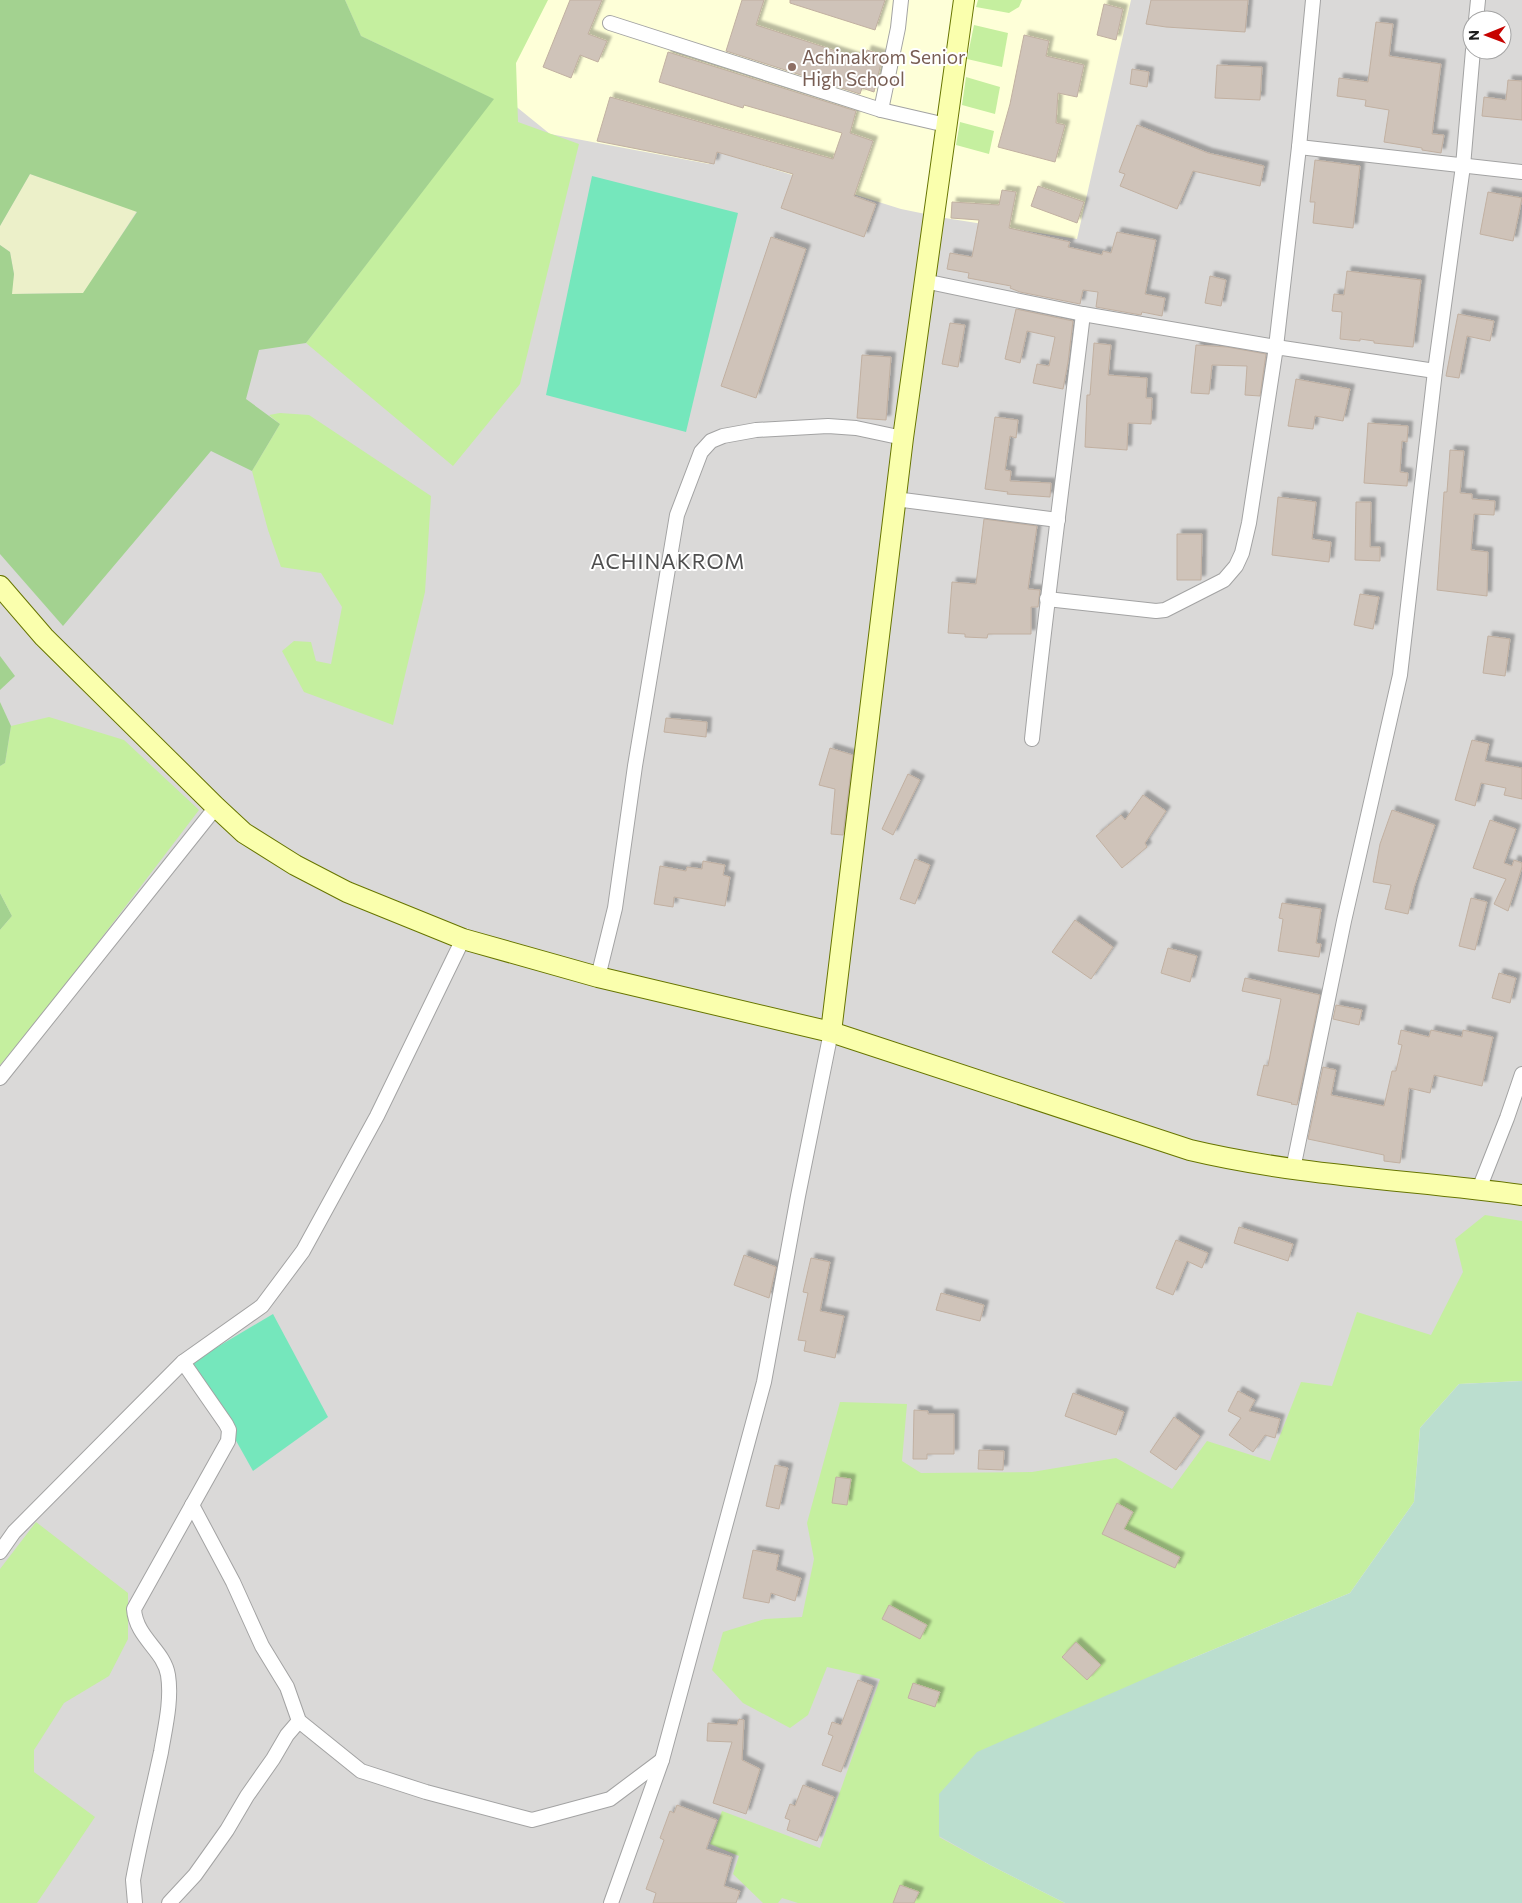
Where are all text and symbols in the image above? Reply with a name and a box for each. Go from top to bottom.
north arrow [1462,10,1512,60]
text: N [1465,30,1482,41]
place label: Achinakrom Senior High School [802,45,966,90]
marker: Achinakrom Senior High School [786,61,798,73]
district label: ACHINAKROM [591,548,745,573]

